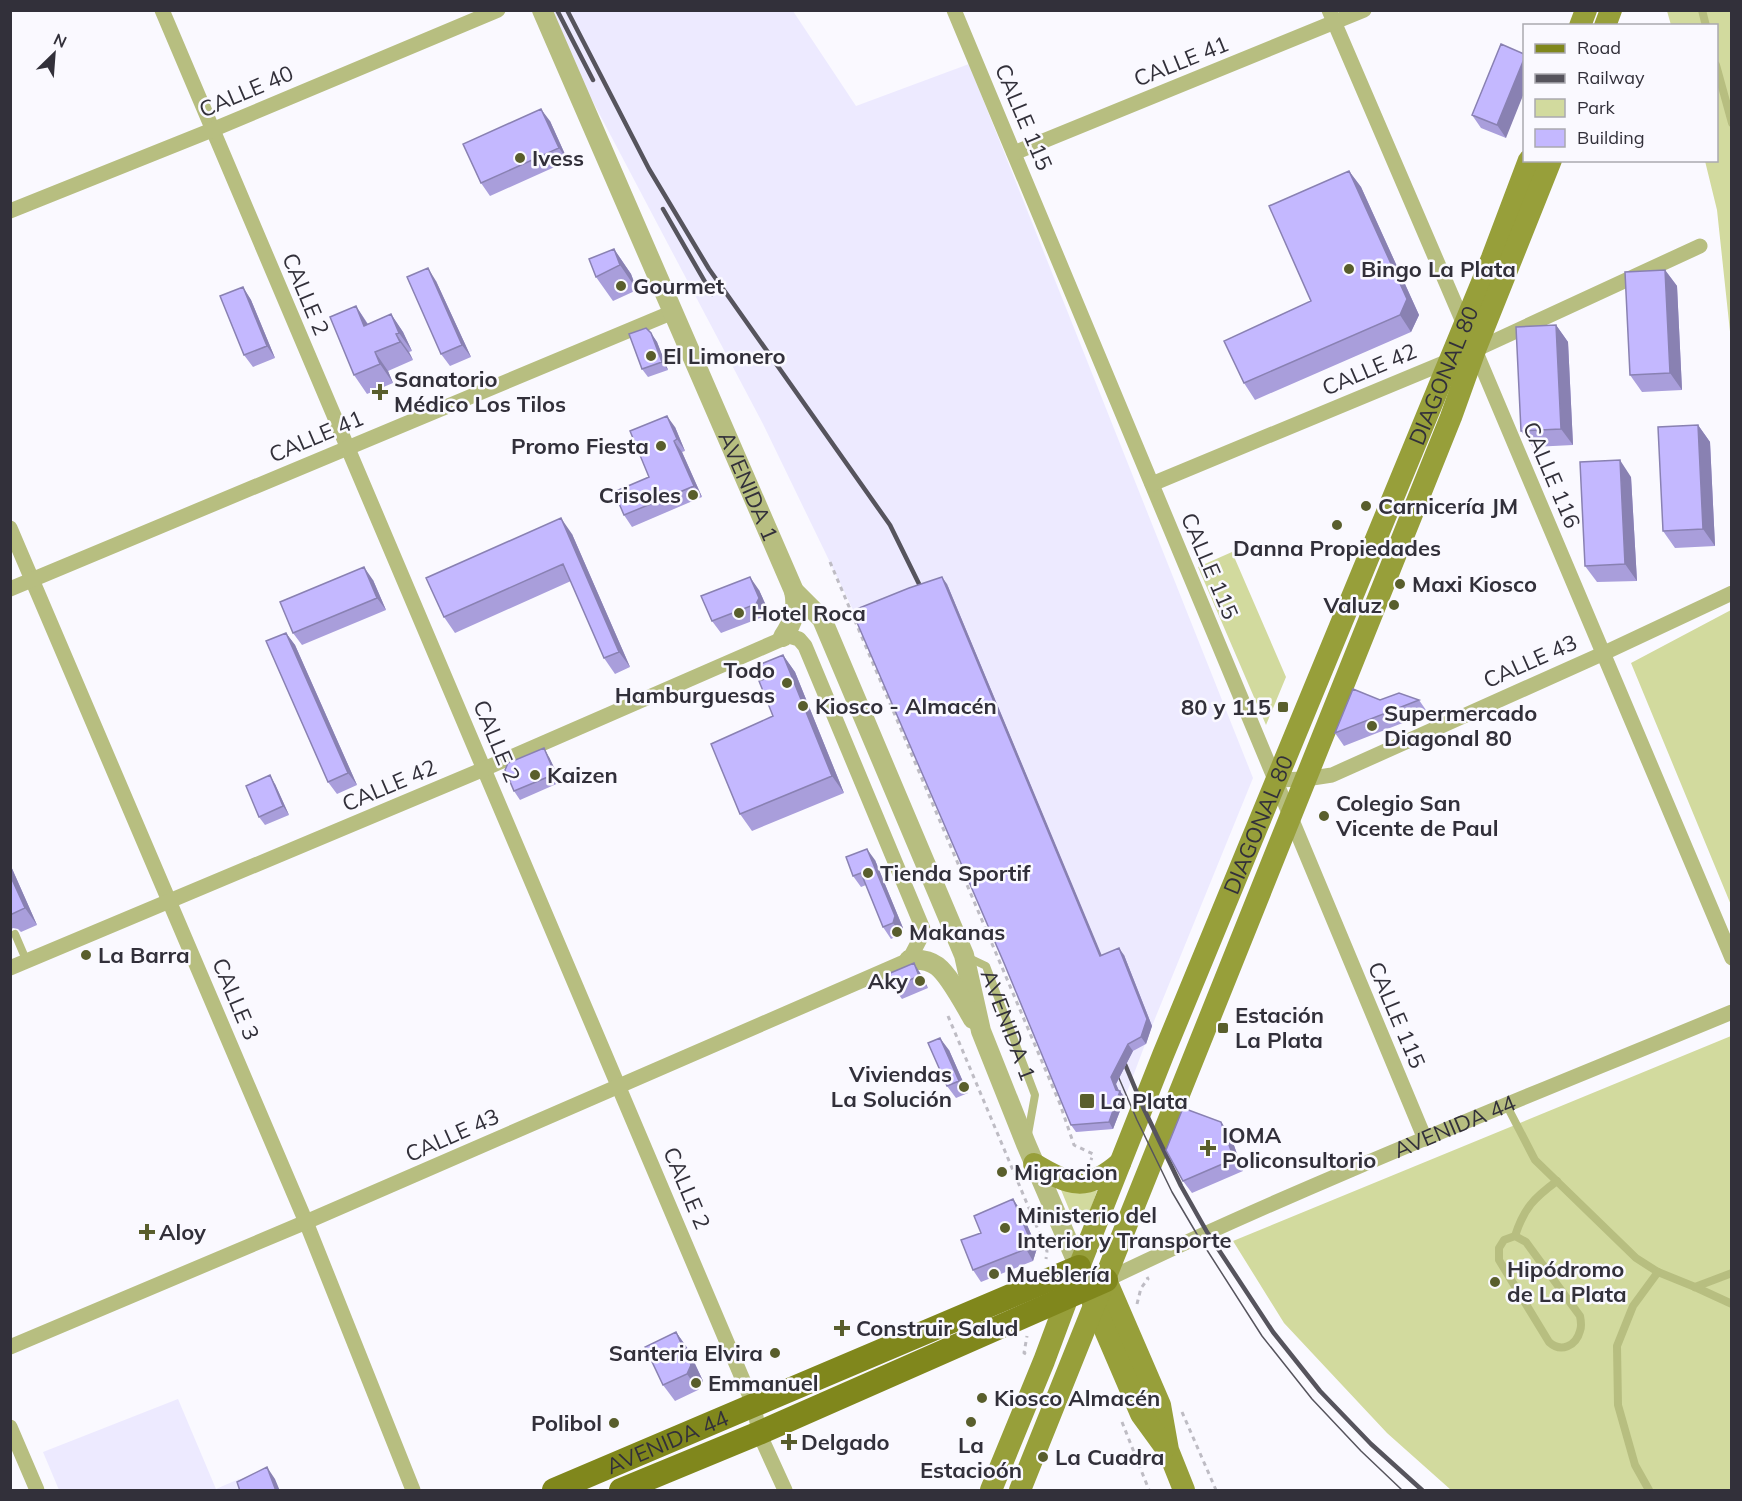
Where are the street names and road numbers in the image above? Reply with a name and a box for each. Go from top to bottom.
street label: CALLE 41 [1129,29,1233,93]
street label: CALLE 40 [195,59,297,123]
street label: CALLE 115 [989,59,1059,175]
street label: CALLE 2 [276,249,336,339]
street label: DIAGONAL 80 [1402,302,1485,449]
street label: CALLE 42 [1318,337,1420,401]
street label: CALLE 41 [265,404,367,468]
street label: CALLE 116 [1517,417,1587,533]
street label: AVENIDA 1 [712,427,785,545]
street label: CALLE 115 [1175,508,1245,624]
street label: CALLE 43 [1479,628,1581,694]
street label: CALLE 2 [467,696,527,786]
street label: DIAGONAL 80 [1217,751,1299,898]
street label: CALLE 42 [338,753,440,817]
street label: CALLE 3 [206,954,266,1044]
street label: CALLE 115 [1362,957,1432,1073]
street label: AVENIDA 1 [975,965,1042,1084]
street label: AVENIDA 44 [1389,1088,1520,1164]
street label: CALLE 43 [401,1102,503,1168]
street label: CALLE 2 [657,1143,717,1233]
street label: AVENIDA 44 [602,1404,732,1480]

